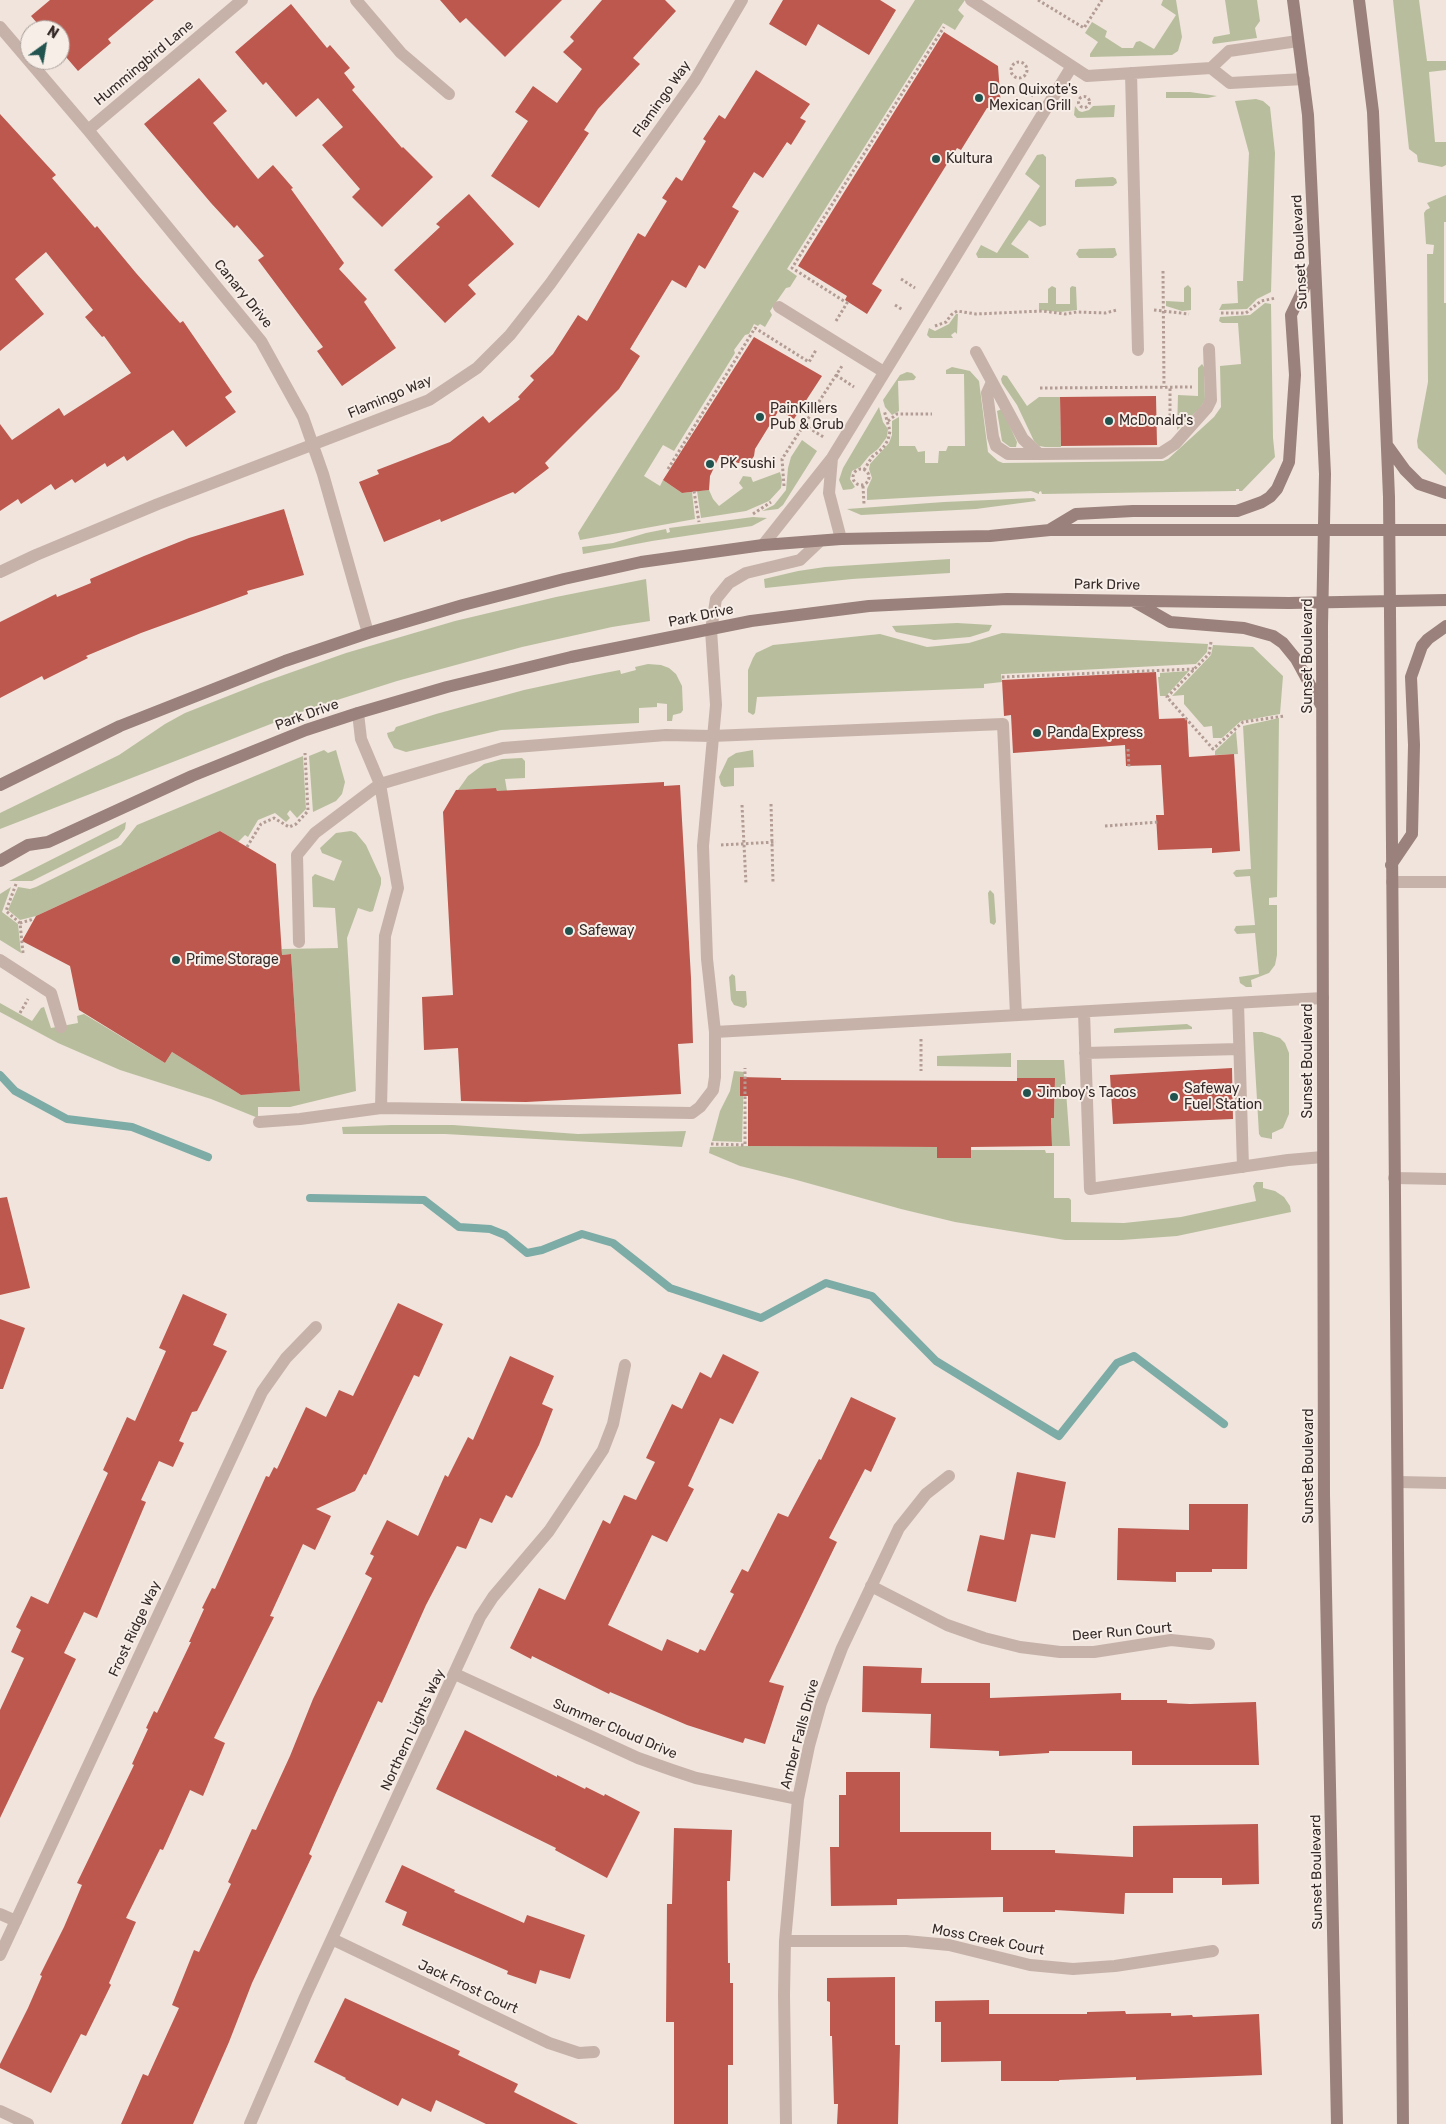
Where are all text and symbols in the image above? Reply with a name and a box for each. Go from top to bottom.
street label: Hummingbird Lane [91,17,197,109]
north arrow [20,20,70,70]
text: N [44,23,61,43]
street label: Flamingo Way [629,57,695,141]
place label: Don Quixote's Mexican Grill [989,82,1078,114]
marker: Don Quixote's Mexican Grill [973,92,985,104]
place label: Kultura [946,151,993,167]
marker: Kultura [930,153,942,165]
street label: Sunset Boulevard [1289,194,1311,310]
street label: Canary Drive [210,256,276,332]
street label: Flamingo Way [345,372,435,422]
place label: PainKillers Pub & Grub [770,401,844,434]
marker: PainKillers Pub & Grub [754,411,766,423]
place label: McDonald's [1119,413,1193,429]
marker: McDonald's [1103,415,1115,427]
place label: PK sushi [720,456,775,472]
marker: PK sushi [704,458,716,470]
street label: Park Drive [1074,576,1140,594]
street label: Sunset Boulevard [1300,599,1316,713]
street label: Park Drive [667,601,735,631]
street label: Park Drive [273,696,341,734]
place label: Panda Express [1047,725,1143,741]
marker: Panda Express [1031,727,1043,739]
place label: Safeway [579,923,635,939]
marker: Safeway [563,925,575,937]
place label: Prime Storage [186,952,279,968]
marker: Prime Storage [170,954,182,966]
street label: Sunset Boulevard [1300,1004,1316,1118]
place label: Safeway Fuel Station [1184,1081,1262,1114]
place label: Jimboy's Tacos [1037,1085,1136,1101]
marker: Jimboy's Tacos [1021,1087,1033,1099]
marker: Safeway Fuel Station [1168,1091,1180,1103]
street label: Sunset Boulevard [1301,1409,1317,1523]
street label: Frost Ridge Way [105,1578,165,1680]
street label: Deer Run Court [1071,1619,1173,1645]
street label: Northern Lights Way [377,1666,449,1794]
street label: Amber Falls Drive [777,1677,823,1791]
street label: Summer Cloud Drive [550,1695,680,1763]
street label: Sunset Boulevard [1308,1814,1326,1930]
street label: Moss Creek Court [930,1921,1046,1959]
street label: Jack Frost Court [415,1956,521,2018]

